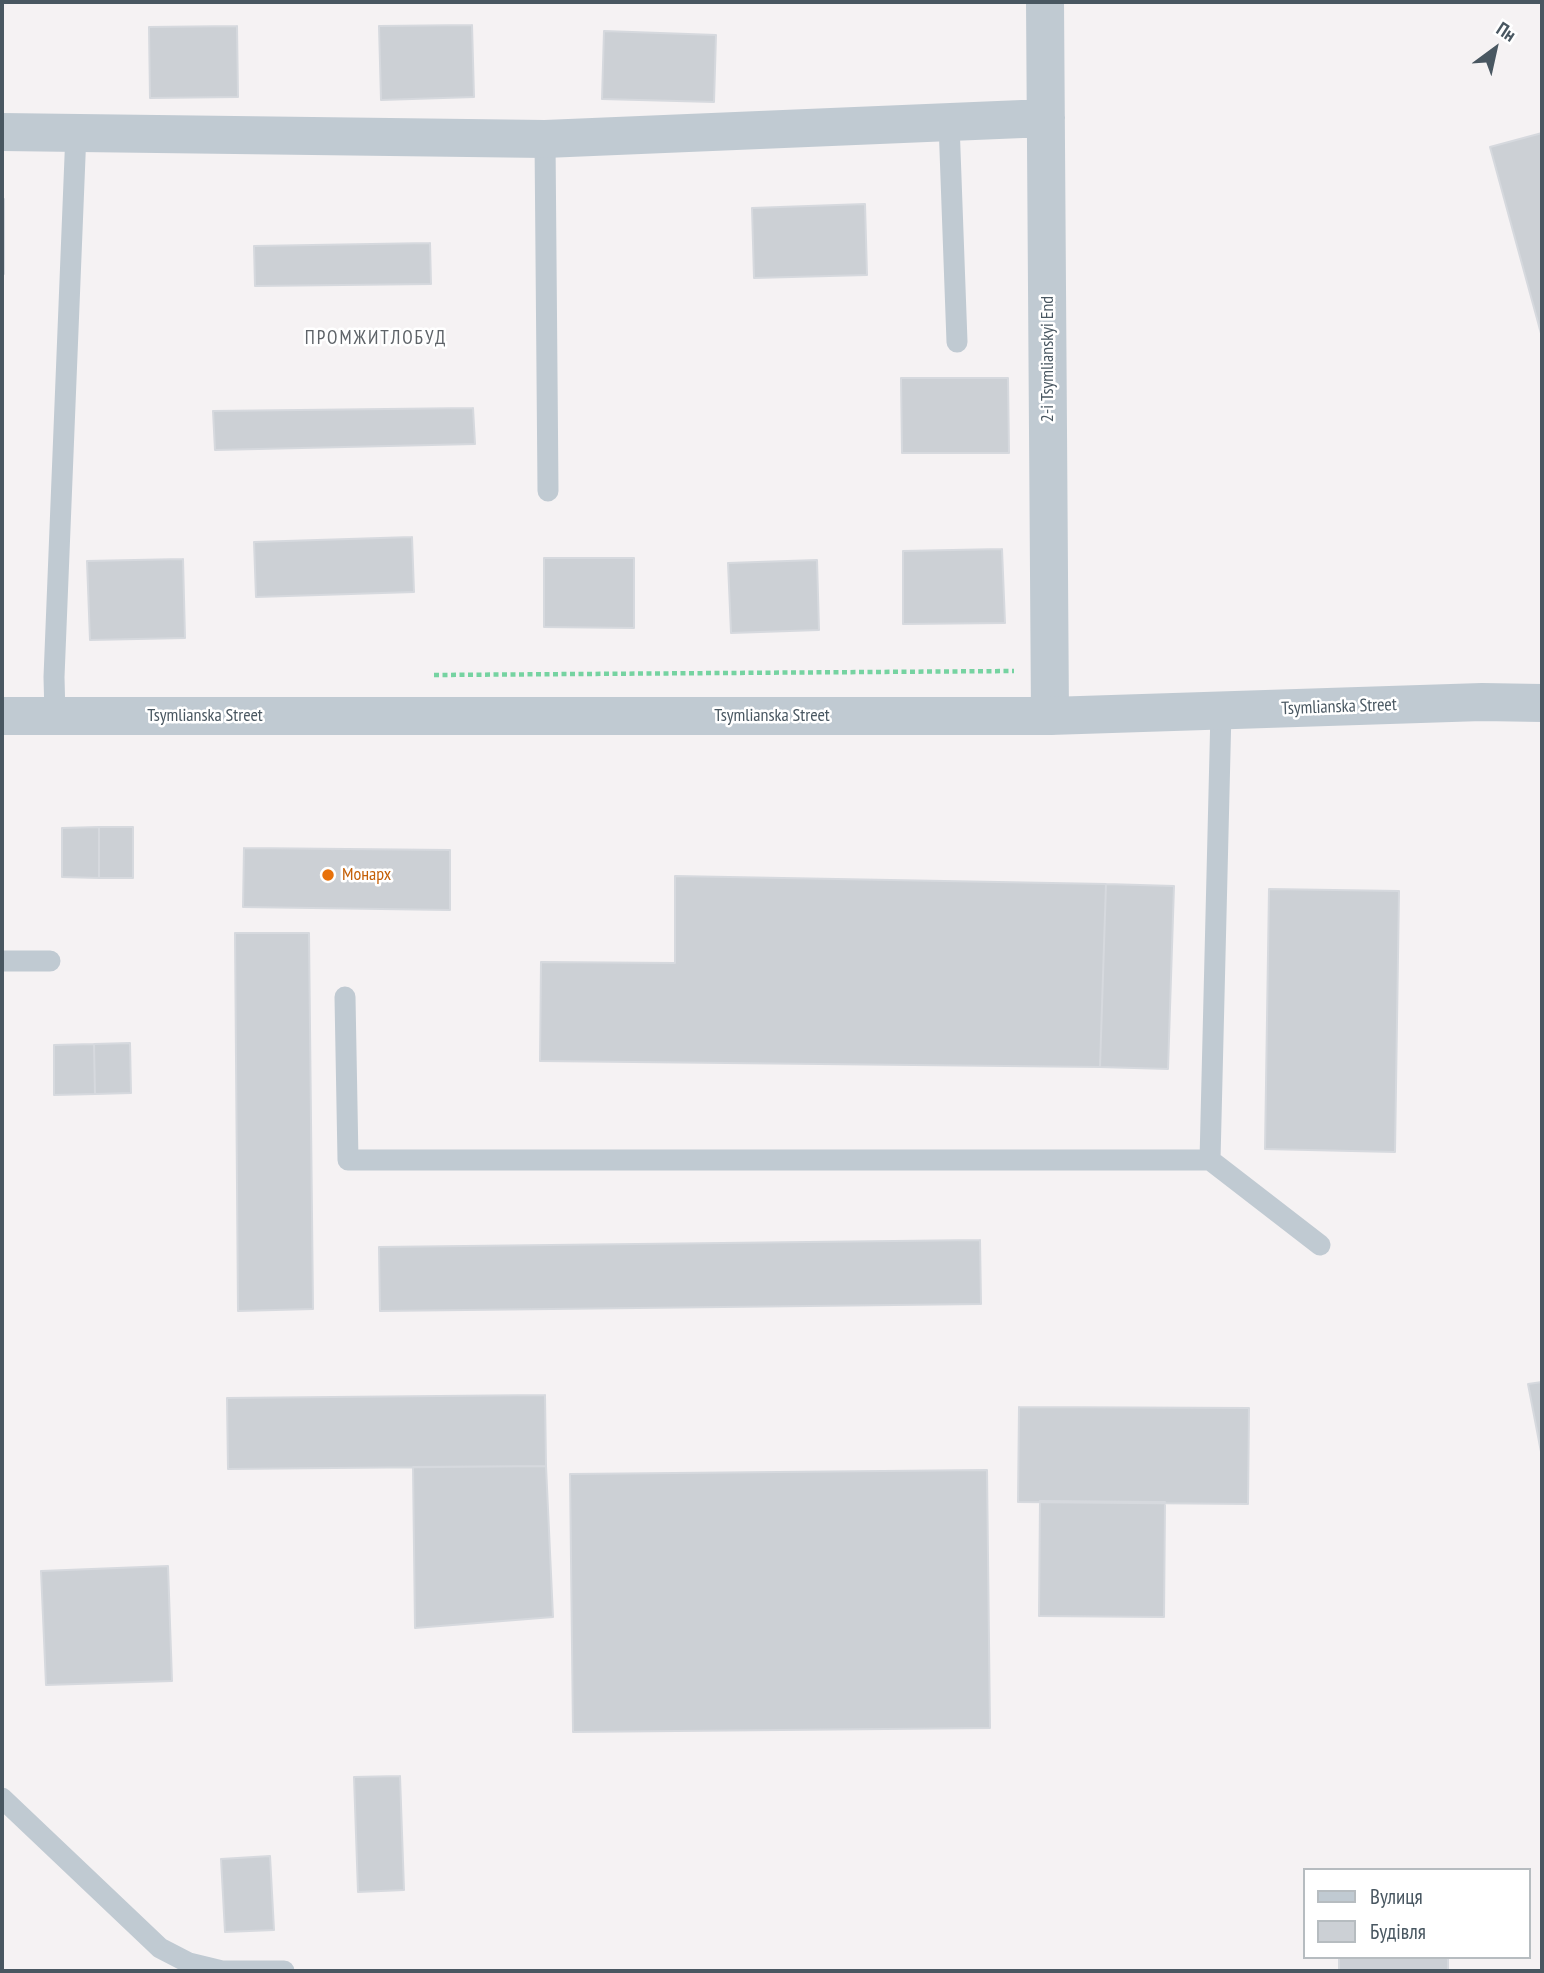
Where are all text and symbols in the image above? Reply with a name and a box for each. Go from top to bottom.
north arrow [1460,14,1530,84]
text: Пн [1492,16,1521,46]
street label: 2-i Tsymlianskyi End [1037,296,1059,422]
district label: ПРОМЖИТЛОБУД [306,328,446,350]
street label: Tsymlianska Street [1281,694,1397,720]
street label: Tsymlianska Street [147,705,263,727]
street label: Tsymlianska Street [714,705,830,727]
place label: Монарх [342,864,391,886]
marker: Монарх [320,867,336,883]
legend [1302,1868,1530,1959]
text: Вулиця [1370,1883,1423,1910]
text: Будівля [1370,1918,1426,1945]

